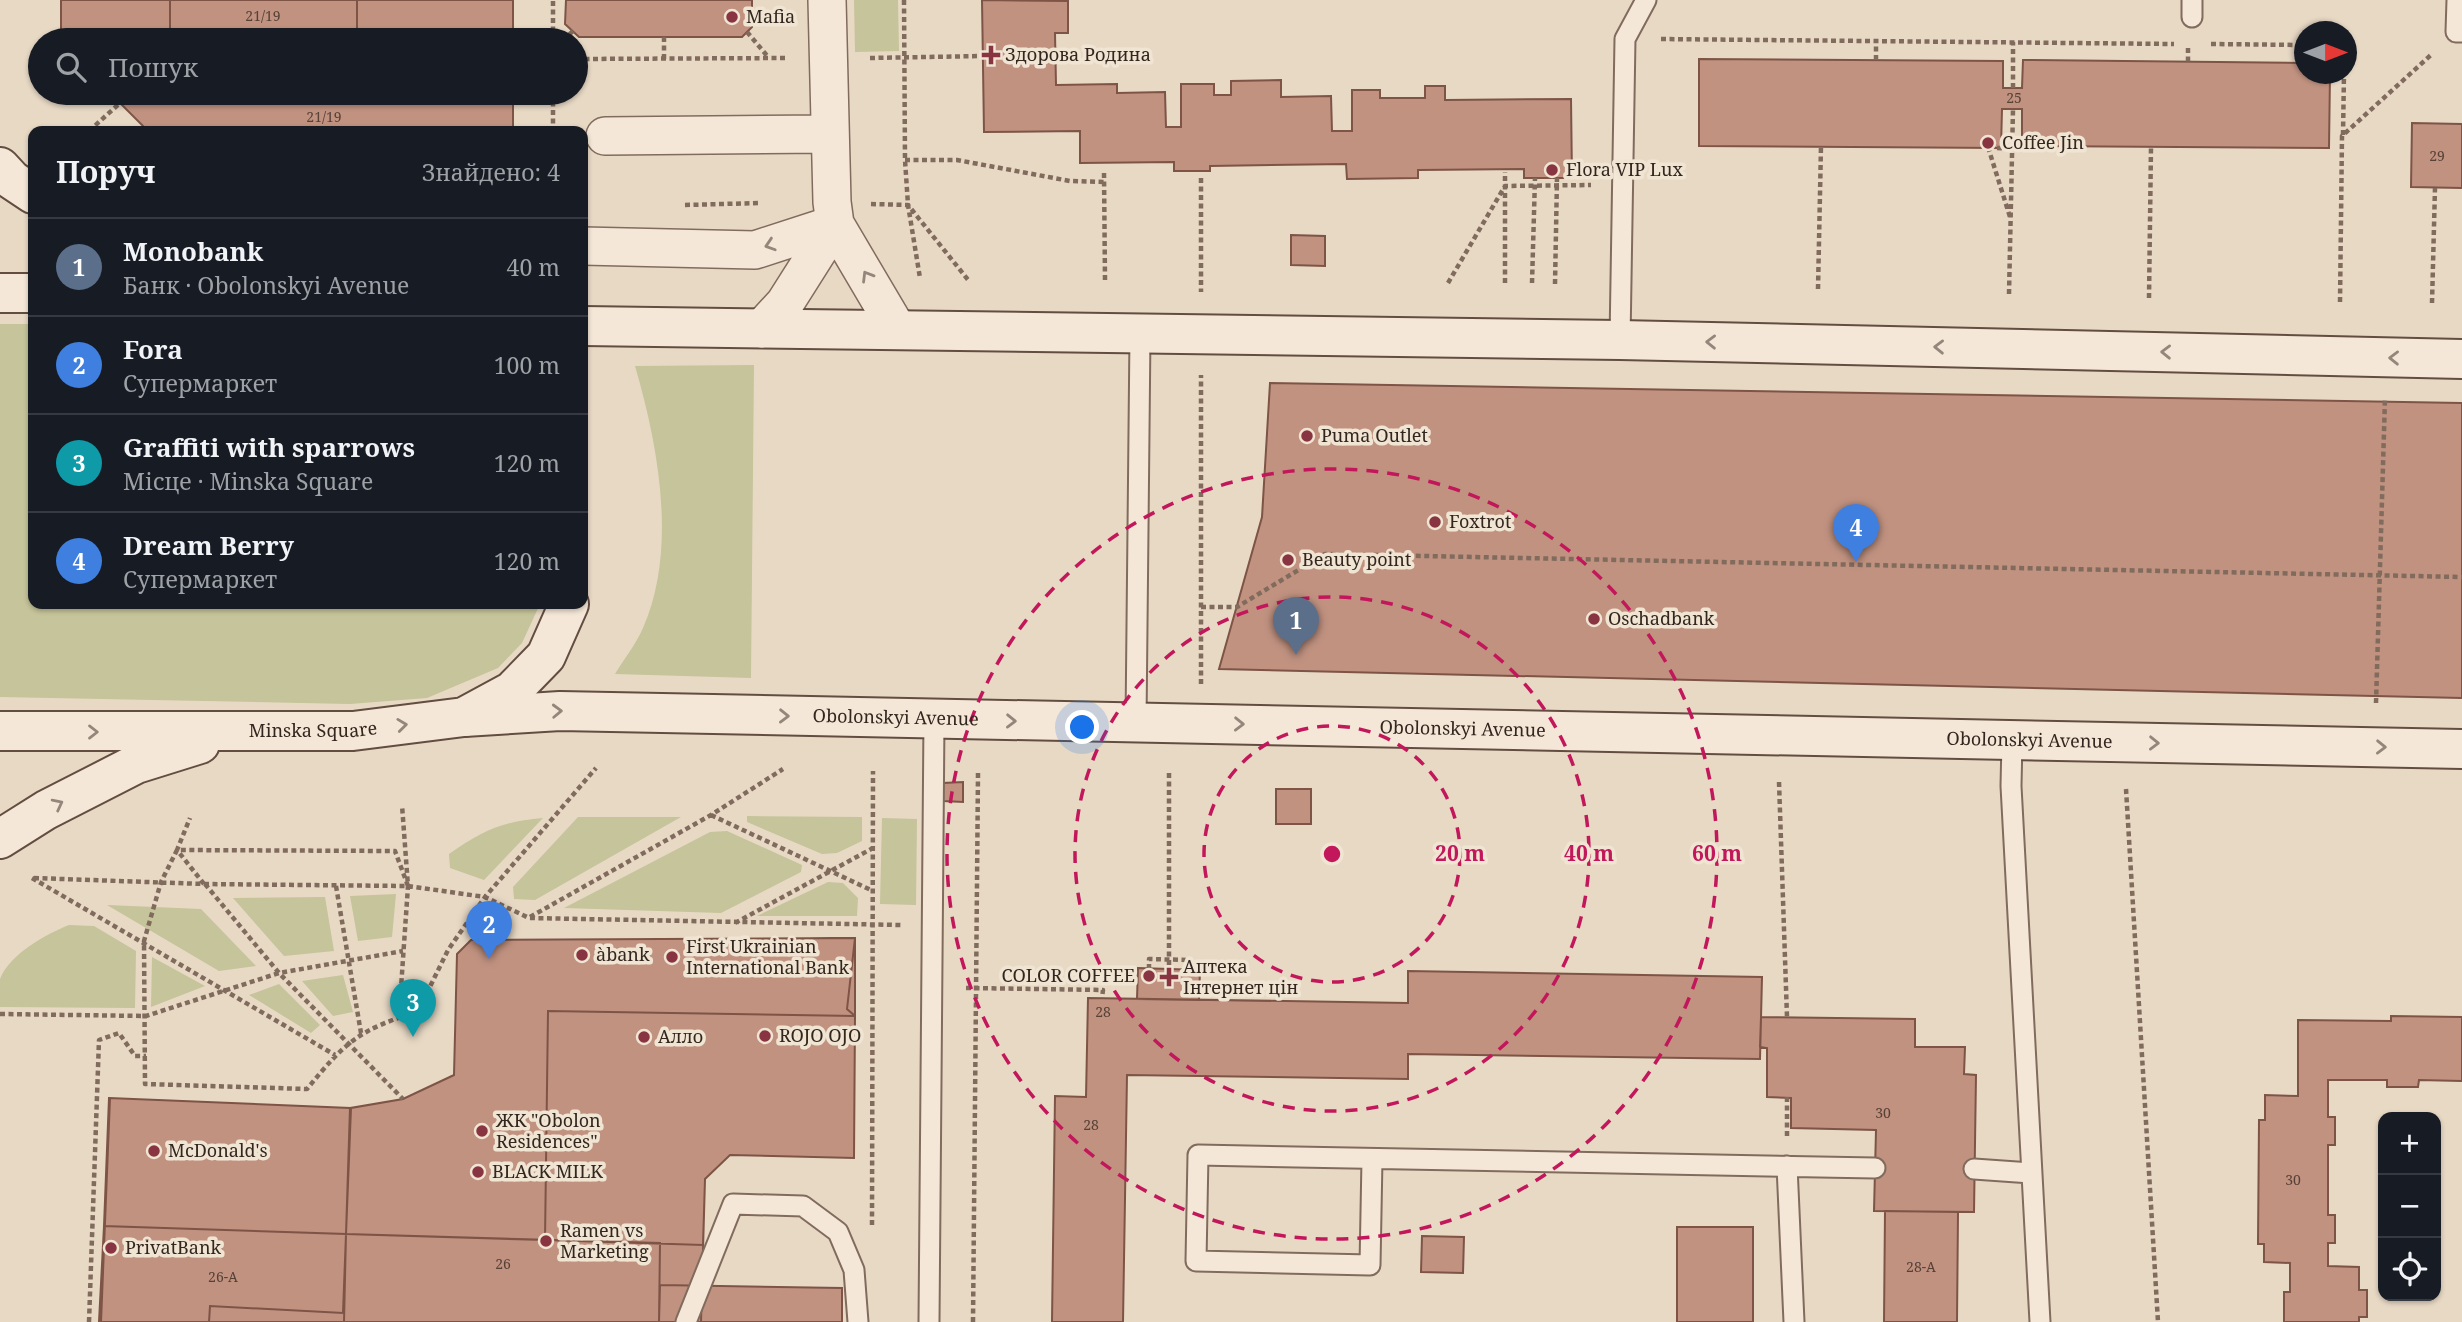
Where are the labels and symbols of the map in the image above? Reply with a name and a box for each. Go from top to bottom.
place label: Mafia [746,4,795,28]
house number: 21/19 [245,6,281,25]
marker: Mafia [724,9,740,25]
north arrow [2294,21,2357,84]
place label: Здорова Родина [1005,42,1151,66]
marker: Здорова Родина [983,47,999,63]
house number: 25 [2006,88,2022,107]
house number: 21/19 [306,107,342,126]
place label: Coffee Jin [2002,130,2084,154]
marker: Coffee Jin [1980,135,1996,151]
house number: 29 [2429,146,2445,165]
place label: Flora VIP Lux [1566,157,1683,181]
marker: Flora VIP Lux [1544,162,1560,178]
one-way arrow [765,237,777,251]
one-way arrow [863,270,876,283]
one-way arrow [1706,335,1717,350]
one-way arrow [1933,340,1944,355]
one-way arrow [2161,345,2172,360]
one-way arrow [2388,350,2399,365]
place label: Puma Outlet [1321,423,1428,447]
marker: Puma Outlet [1299,428,1315,444]
pin: 4 [1833,504,1879,562]
place label: Foxtrot [1449,509,1511,533]
marker: Foxtrot [1427,514,1443,530]
place label: Beauty point [1302,547,1411,571]
marker: Beauty point [1280,552,1296,568]
pin: 1 [1273,597,1319,655]
place label: Oschadbank [1608,606,1715,630]
marker: Oschadbank [1586,611,1602,627]
street label: Obolonskyi Avenue [812,703,979,730]
one-way arrow [551,704,562,719]
one-way arrow [779,708,790,724]
your location [1065,710,1099,744]
one-way arrow [1007,713,1017,729]
street label: Obolonskyi Avenue [1379,714,1546,742]
street label: Minska Square [249,715,378,742]
one-way arrow [1234,716,1245,732]
one-way arrow [396,718,407,733]
one-way arrow [88,724,98,740]
street label: Obolonskyi Avenue [1946,726,2113,753]
one-way arrow [2149,735,2160,751]
one-way arrow [2376,740,2387,755]
one-way arrow [51,798,63,812]
text: 20 m [1435,839,1485,867]
text: 40 m [1564,839,1614,867]
text: 60 m [1692,839,1742,867]
centre of rings [1320,842,1344,866]
pin: 2 [466,901,512,959]
place label: First Ukrainian International Bank [686,934,849,979]
place label: àbank [596,942,650,966]
marker: àbank [574,947,590,963]
marker: First Ukrainian International Bank [664,949,680,965]
place label: Аптека Інтернет цін [1183,954,1298,999]
place label: COLOR COFFEE [1001,963,1135,987]
marker: COLOR COFFEE [1141,968,1157,984]
marker: Аптека Інтернет цін [1161,969,1177,985]
pin: 3 [390,979,436,1037]
house number: 28 [1095,1002,1111,1021]
place label: ROJO OJO [779,1023,861,1047]
place label: Алло [658,1024,703,1048]
marker: ROJO OJO [757,1028,773,1044]
marker: Алло [636,1029,652,1045]
house number: 30 [1875,1103,1891,1122]
place label: ЖК "Obolon Residences" [495,1108,601,1153]
house number: 28 [1083,1115,1099,1134]
marker: ЖК "Obolon Residences" [474,1123,490,1139]
place label: McDonald's [168,1138,268,1162]
marker: McDonald's [146,1143,162,1159]
place label: BLACK MILK [492,1159,603,1183]
marker: BLACK MILK [470,1164,486,1180]
house number: 30 [2285,1170,2301,1189]
place label: Ramen vs Marketing [560,1218,649,1263]
marker: Ramen vs Marketing [538,1233,554,1249]
place label: PrivatBank [125,1235,222,1259]
marker: PrivatBank [103,1240,119,1256]
house number: 26 [495,1254,511,1273]
house number: 28-А [1906,1257,1936,1276]
house number: 26-А [208,1267,238,1286]

